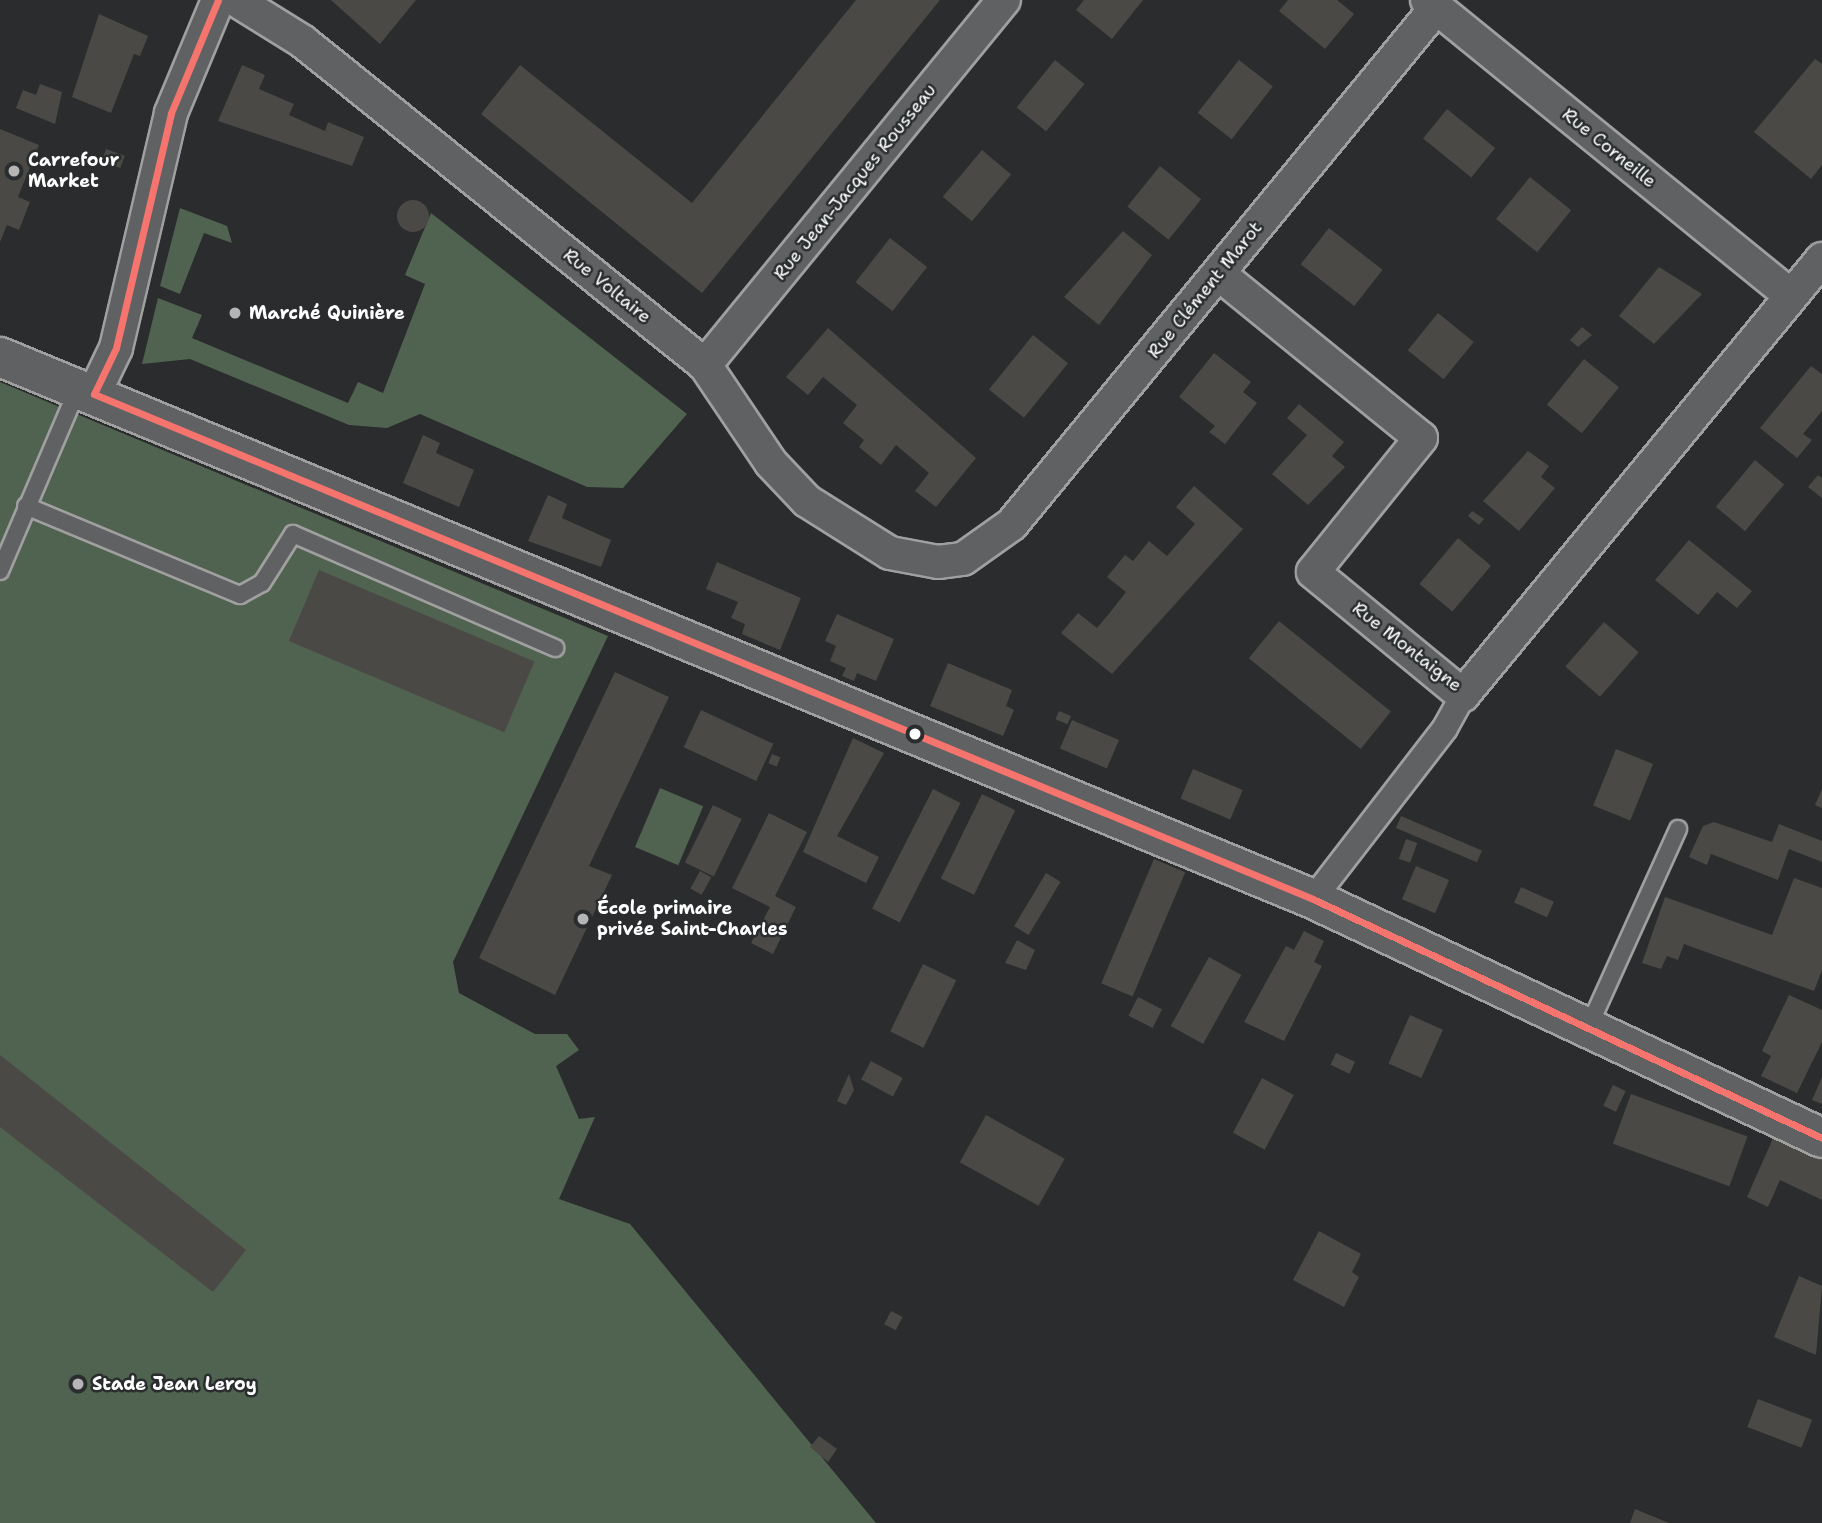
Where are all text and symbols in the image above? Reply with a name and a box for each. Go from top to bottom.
street label: Rue Jean-Jacques Rousseau [769,80,941,284]
street label: Rue Corneille [1558,104,1660,192]
place label: Carrefour Market [28,150,119,192]
marker: Carrefour Market [6,163,22,179]
street label: Rue Clément Marot [1143,217,1267,363]
street label: Rue Voltaire [559,244,655,328]
place label: Marché Quinière [249,302,405,324]
marker: Marché Quinière [227,305,243,321]
street label: Rue Montaigne [1348,598,1466,696]
unlabelled marker [908,727,922,741]
place label: École primaire privée Saint-Charles [597,898,787,940]
marker: École primaire privée Saint-Charles [575,911,591,927]
place label: Stade Jean Leroy [92,1373,257,1395]
marker: Stade Jean Leroy [70,1376,86,1392]

